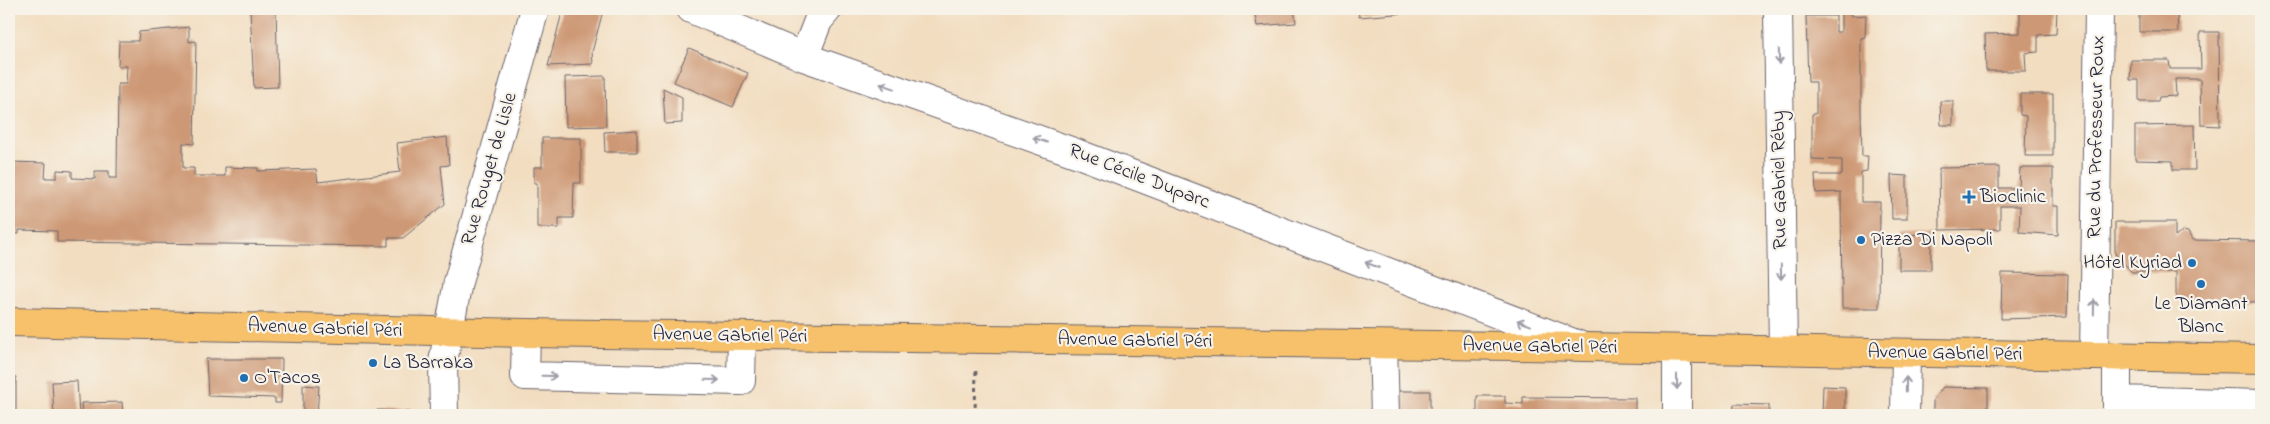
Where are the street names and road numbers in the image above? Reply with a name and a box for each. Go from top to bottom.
street label: Rue du Professeur Roux [2081,35,2113,239]
street label: Rue Rouget de Lisle [454,89,527,249]
street label: Rue Gabriel Réby [1764,110,1796,250]
street label: Rue Cécile Duparc [1064,137,1214,217]
street label: Avenue Gabriel Péri [247,312,403,346]
street label: Avenue Gabriel Péri [652,320,808,352]
street label: Avenue Gabriel Péri [1057,325,1213,357]
street label: Avenue Gabriel Péri [1462,331,1618,363]
street label: Avenue Gabriel Péri [1867,338,2023,370]

